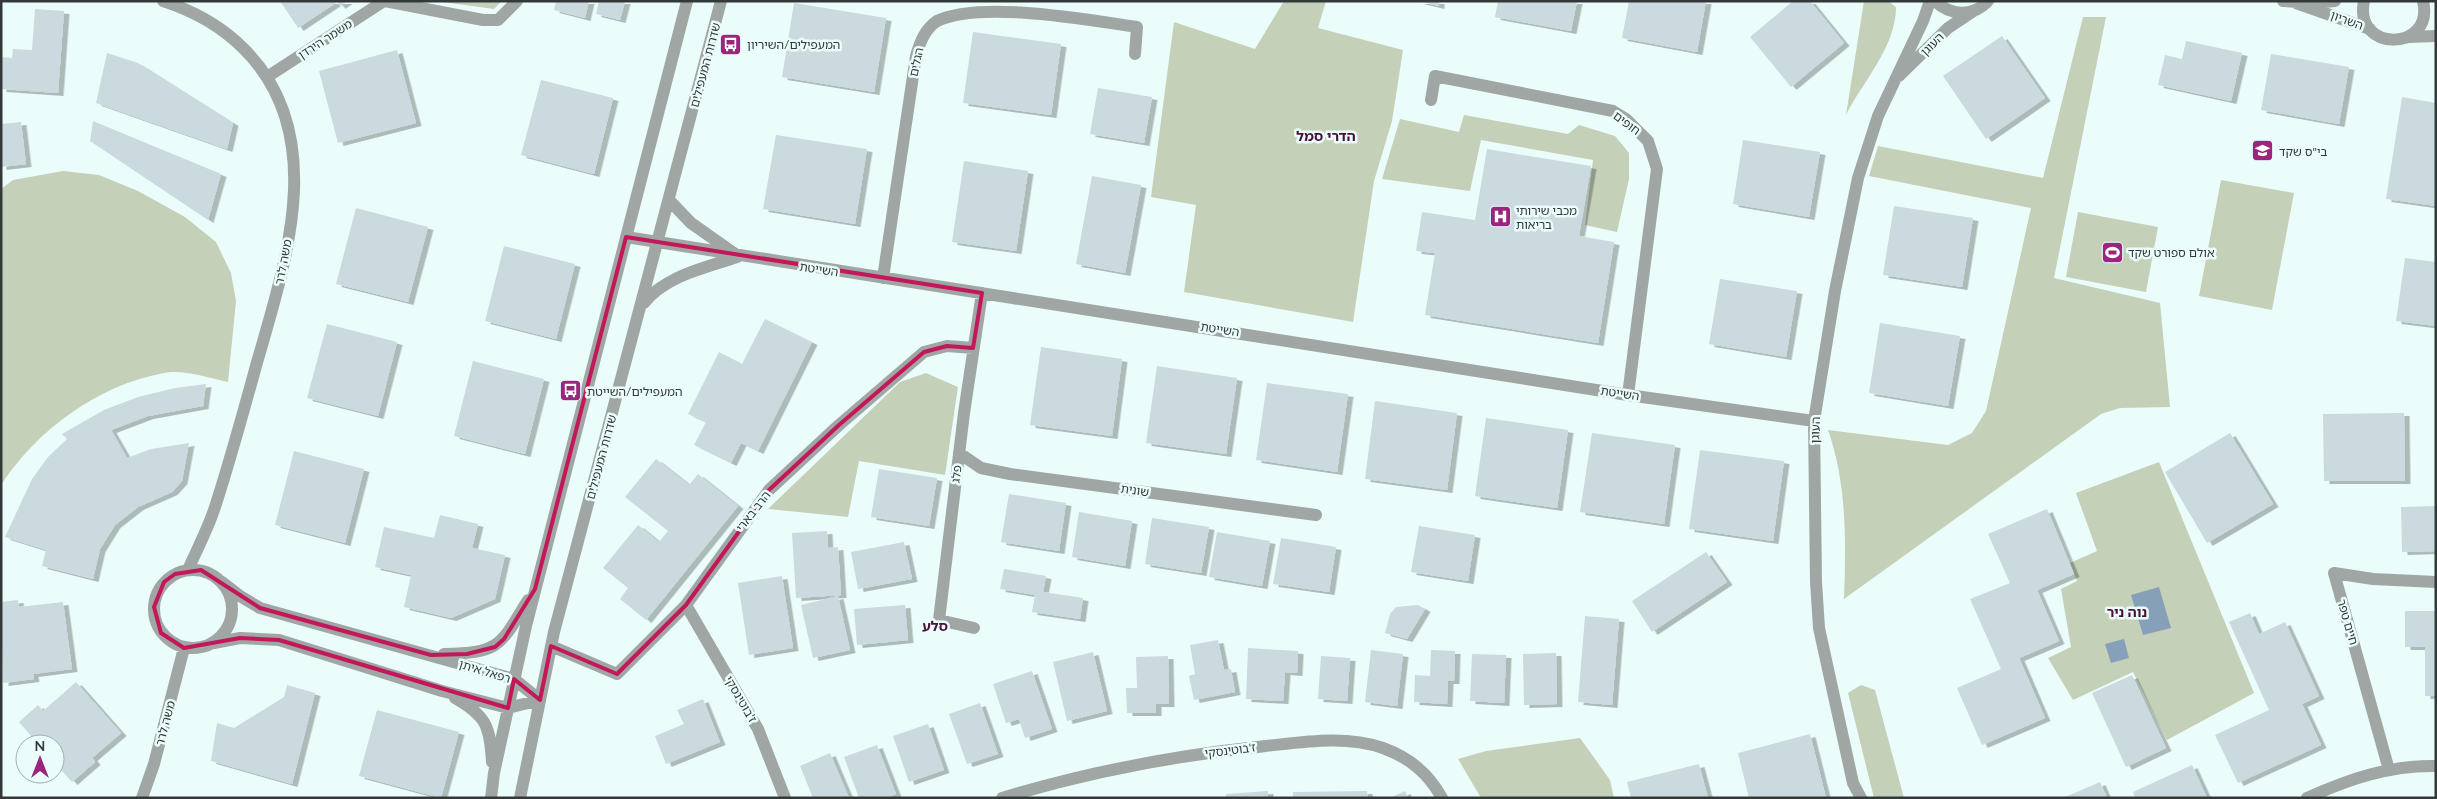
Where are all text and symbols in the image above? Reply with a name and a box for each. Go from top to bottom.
street label: השריון [2329,7,2365,33]
street label: משמר הירדן [295,16,355,62]
street label: שדרות המעפילים [686,21,724,109]
street label: העוגן [1917,29,1947,59]
bus stop icon: המעפילים/השיריון [719,32,743,56]
place label: המעפילים/השיריון [747,37,840,52]
street label: הגלים [906,46,926,78]
street label: חופים [1611,108,1644,138]
district label: הדרי סמל [1296,127,1356,144]
school or university icon: בי"ס שקד [2251,139,2275,163]
place label: בי"ס שקד [2279,144,2328,159]
place label: מכבי שירותי בריאות [1516,203,1577,232]
hospital icon: מכבי שירותי בריאות [1488,205,1512,229]
street label: משה לרר [271,238,295,286]
sports icon: אולם ספורט שקד [2100,240,2124,264]
place label: אולם ספורט שקד [2128,245,2215,260]
street label: השייטת [799,259,839,279]
street label: השייטת [1200,319,1240,339]
bus stop icon: המעפילים/השייטת [559,379,583,403]
street label: השייטת [1600,383,1640,403]
place label: המעפילים/השייטת [587,384,683,399]
street label: שדרות המעפילים [582,413,620,501]
street label: העוגן [1807,416,1823,444]
street label: פלג [947,464,965,484]
street label: שונית [1120,481,1150,499]
street label: הרב בארי [732,488,774,534]
street label: חיים טפר [2334,597,2362,647]
district label: נוה ניר [2107,603,2147,620]
district label: סלע [922,617,948,634]
street label: רפאל איתן [457,656,513,686]
street label: ז'בוטינסקי [722,673,760,725]
street label: משה לרר [152,699,178,747]
north arrow [15,734,65,784]
text: N [35,737,45,754]
street label: ז'בוטינסקי [1204,739,1256,761]

